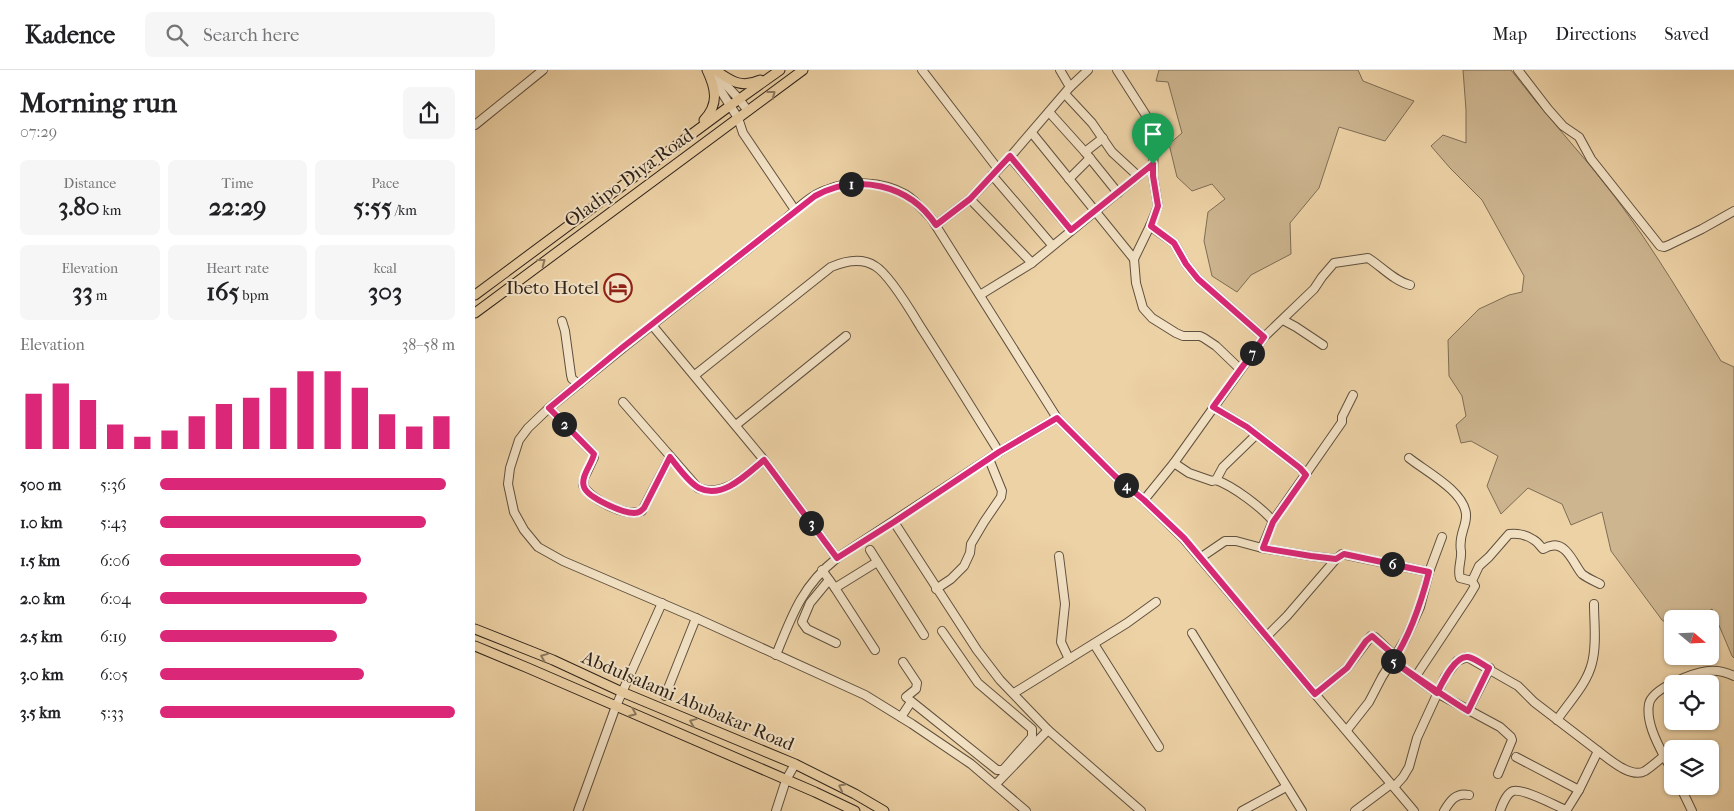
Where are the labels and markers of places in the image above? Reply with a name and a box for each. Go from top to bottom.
pin [1132,113,1174,164]
pin: 1 [839,172,863,196]
hotel icon: Ibeto Hotel [603,273,633,303]
place label: Ibeto Hotel [506,277,599,299]
pin: 7 [1239,340,1265,366]
pin: 2 [551,412,577,436]
pin: 4 [1113,472,1139,498]
pin: 3 [799,510,823,536]
pin: 6 [1379,552,1405,576]
pin: 5 [1381,648,1405,674]

